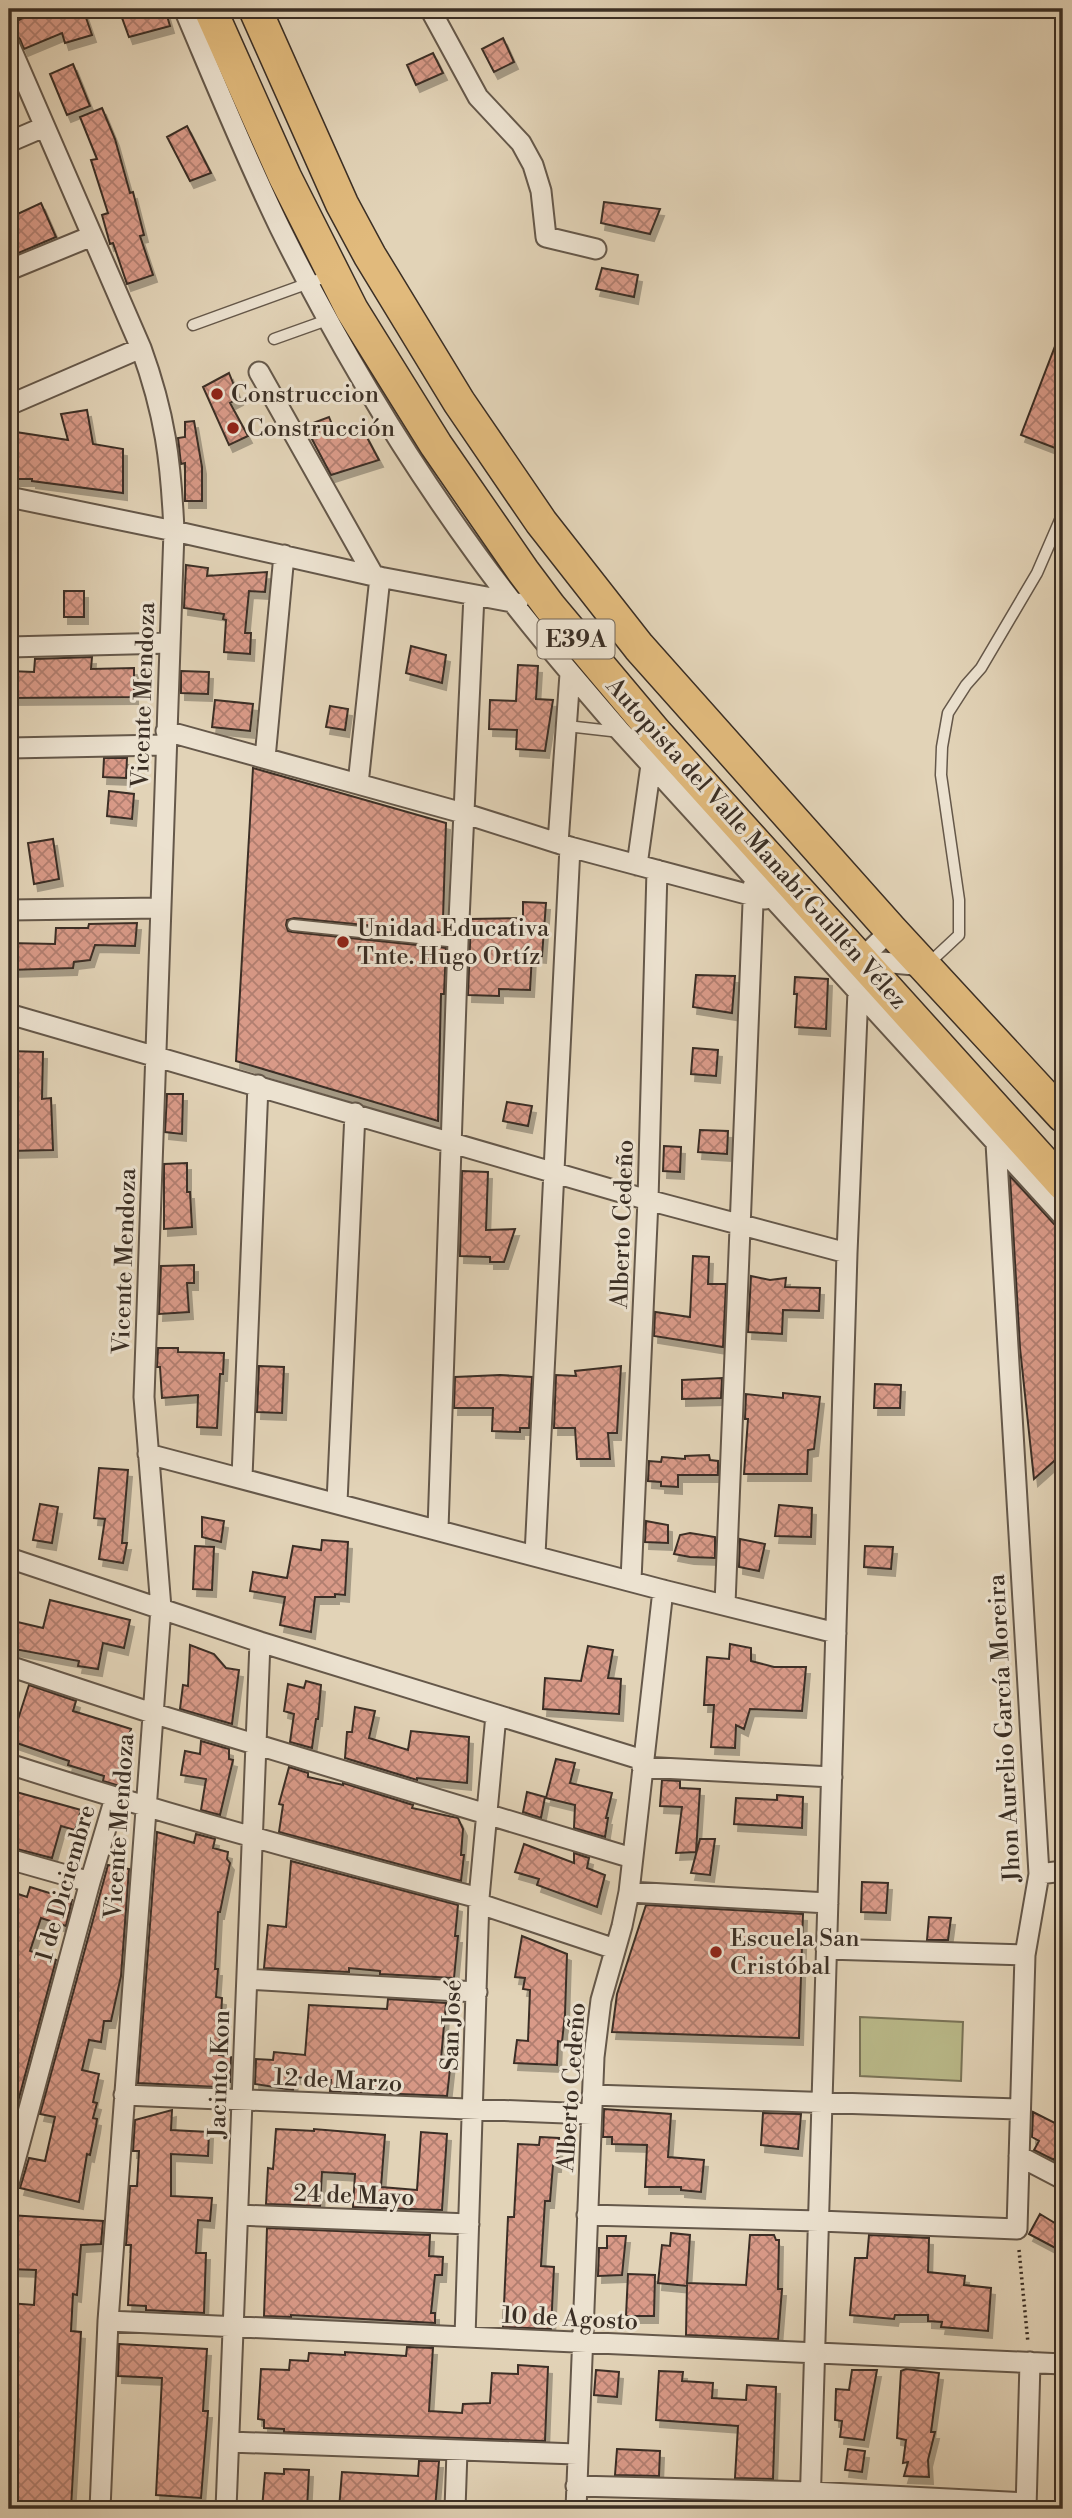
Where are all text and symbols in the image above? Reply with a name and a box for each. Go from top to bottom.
place label: Construccion [231,380,379,410]
marker: Construccion [209,386,225,402]
place label: Construcción [247,414,395,444]
marker: Construcción [225,420,241,436]
street label: Vicente Mendoza [126,601,162,790]
road number: E39A [538,620,614,659]
street label: Autopista del Valle Manabí Guillén Vélez [599,671,913,1016]
place label: Unidad Educativa Tnte. Hugo Ortíz [357,914,550,972]
marker: Unidad Educativa Tnte. Hugo Ortíz [335,934,351,950]
street label: Alberto Cedeño [605,1139,641,1310]
street label: Vicente Mendoza [107,1167,143,1356]
street label: Jhon Aurelio García Moreira [982,1572,1028,1884]
street label: Vicente Mendoza [98,1731,142,1921]
street label: 1 de Diciembre [29,1801,103,1965]
place label: Escuela San Cristóbal [730,1924,859,1982]
marker: Escuela San Cristóbal [708,1944,724,1960]
street label: San José [435,1979,469,2071]
street label: Alberto Cedeño [551,2002,593,2174]
street label: Jacinto Kon [203,2009,237,2140]
street label: 12 de Marzo [273,2063,403,2099]
street label: 24 de Mayo [293,2179,415,2213]
street label: 10 de Agosto [501,2300,639,2338]

